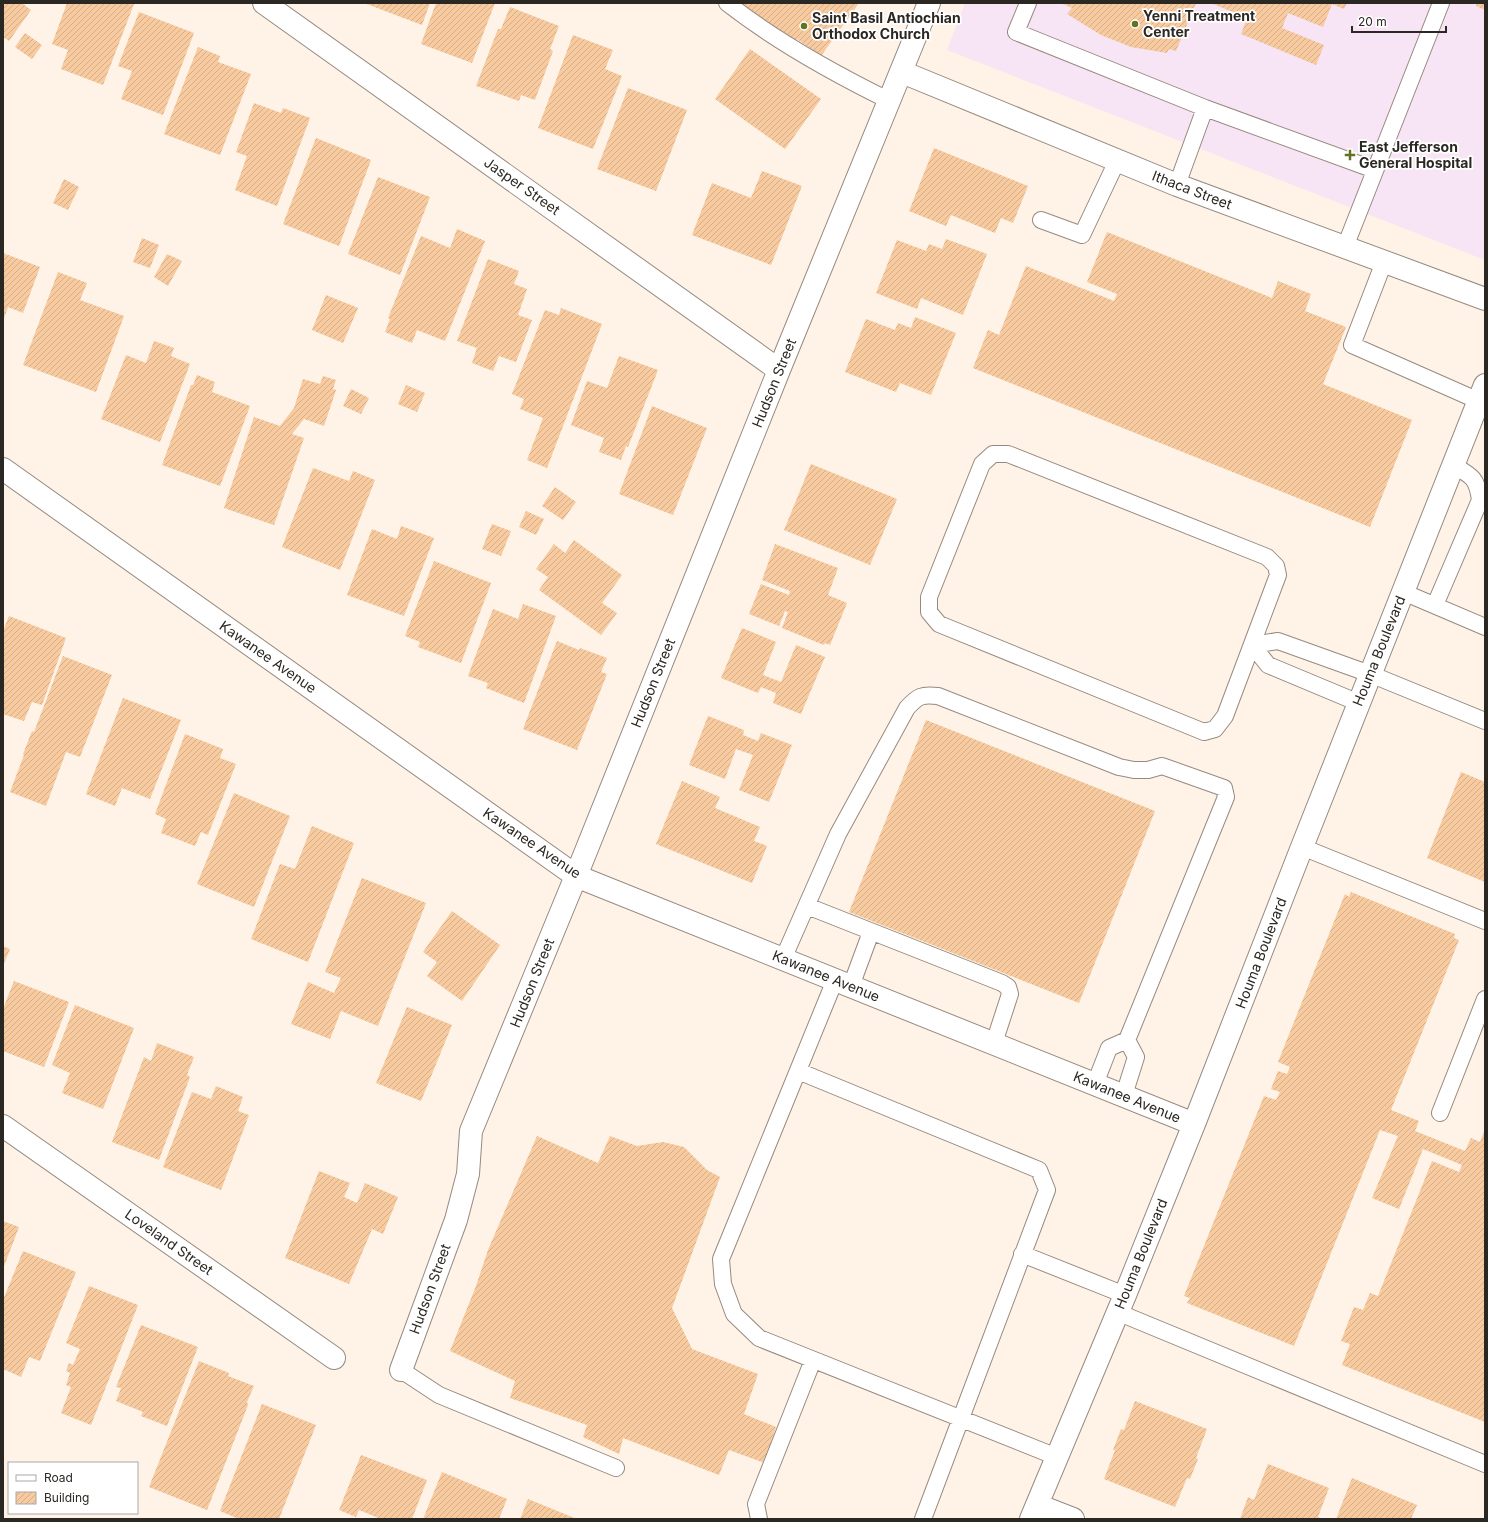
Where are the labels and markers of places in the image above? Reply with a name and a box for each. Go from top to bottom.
place label: Yenni Treatment Center [1143,7,1255,40]
place label: Saint Basil Antiochian Orthodox Church [812,9,961,42]
marker: Yenni Treatment Center [1130,19,1140,29]
marker: Saint Basil Antiochian Orthodox Church [799,21,809,31]
place label: East Jefferson General Hospital [1359,138,1472,171]
marker: East Jefferson General Hospital [1344,149,1356,161]

